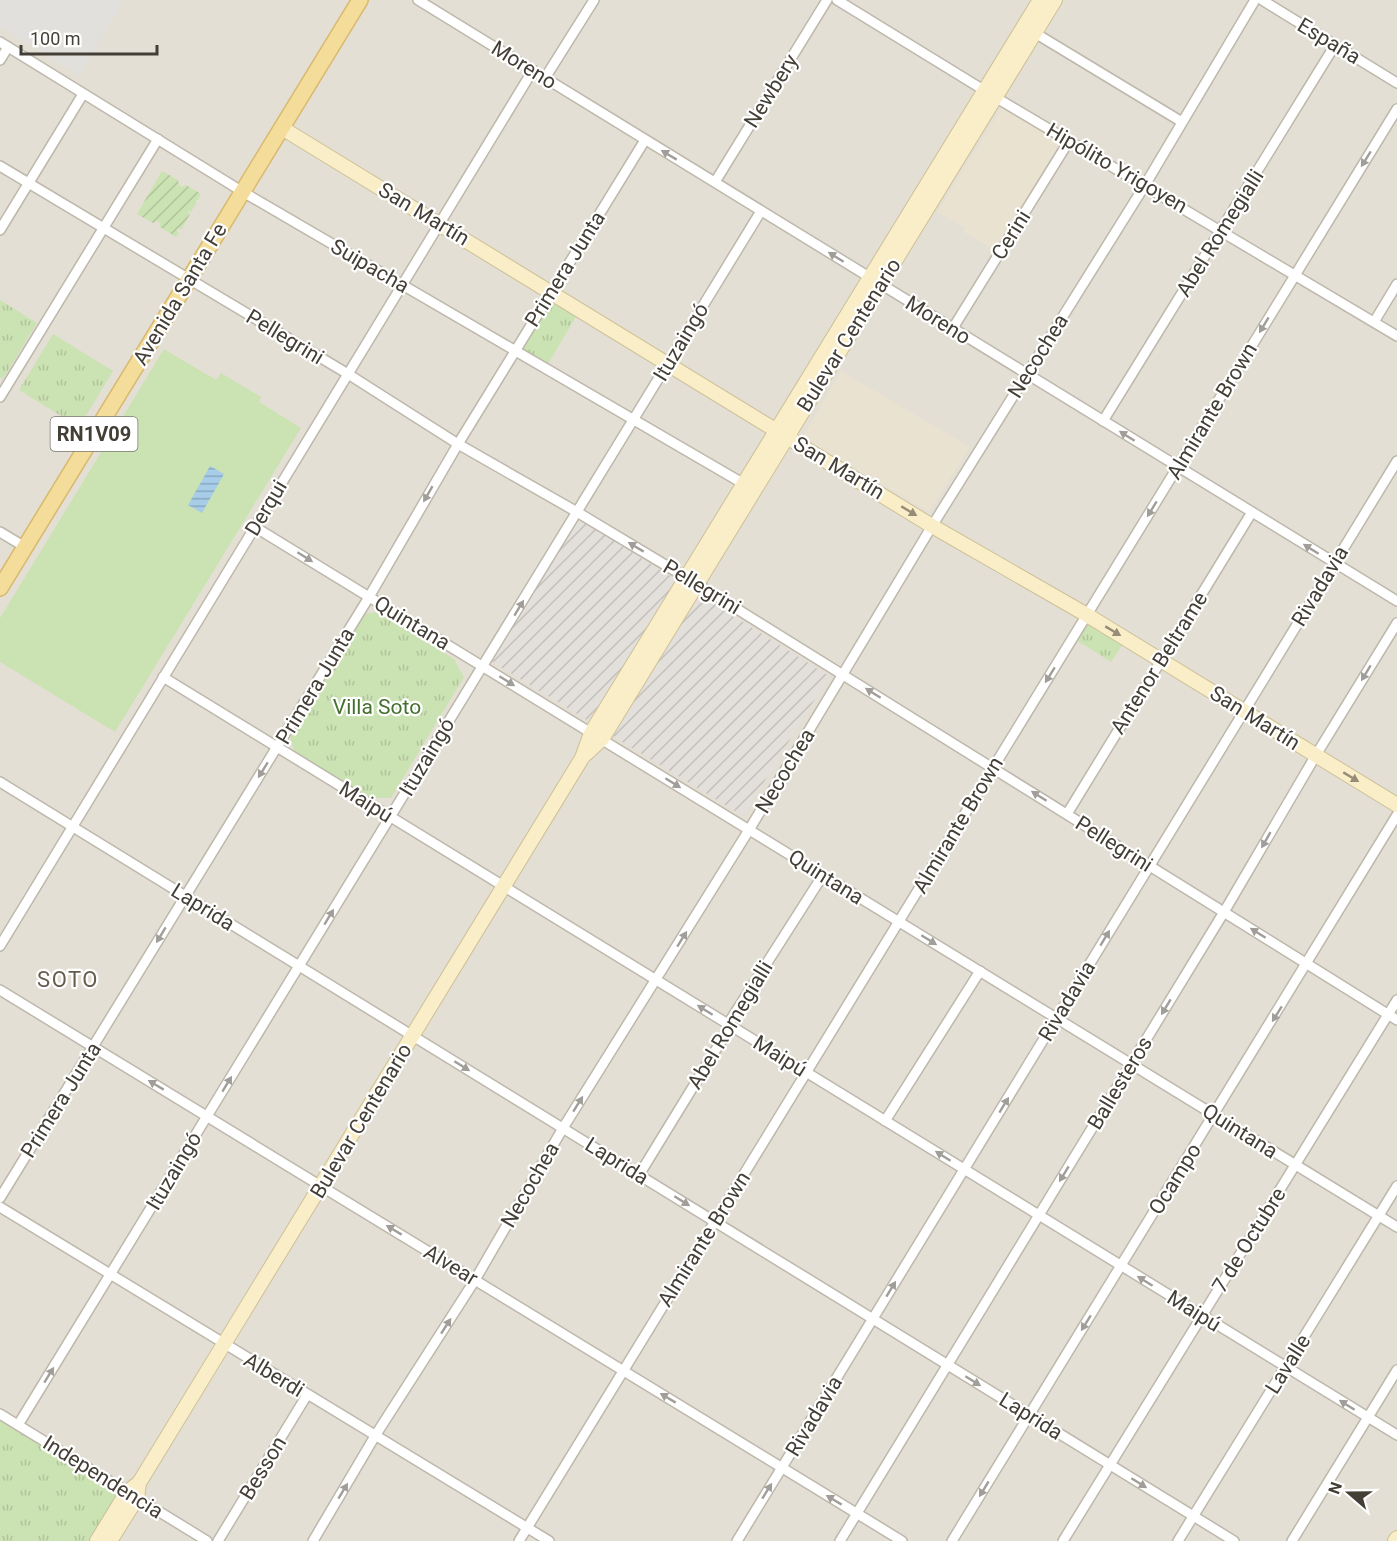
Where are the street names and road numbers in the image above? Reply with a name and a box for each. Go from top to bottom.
street label: España [1293,13,1365,69]
street label: Moreno [487,36,561,94]
street label: Newbery [739,50,803,132]
street label: Hipólito Yrigoyen [1042,118,1192,218]
street label: Abel Romegialli [1171,165,1269,301]
street label: San Martín [374,178,474,250]
street label: Cerini [987,206,1035,264]
street label: Primera Junta [520,207,610,331]
street label: Avenida Santa Fe [128,219,232,369]
street label: Suipacha [327,234,413,298]
street label: Bulevar Centenario [792,254,906,416]
street label: Moreno [901,291,975,349]
street label: Ituzaingó [648,299,714,385]
street label: Pellegrini [242,304,328,370]
street label: Necochea [1003,310,1073,402]
street label: Almirante Brown [1162,339,1262,483]
road number: RN1V09 [50,417,138,451]
street label: San Martín [789,432,889,504]
street label: Derqui [240,476,292,540]
street label: Rivadavia [1287,542,1353,630]
street label: Pellegrini [659,554,745,620]
street label: Antenor Beltrame [1106,587,1212,739]
street label: Quintana [370,591,454,655]
street label: Primera Junta [271,623,359,749]
street label: San Martín [1205,681,1305,755]
street label: Ituzaingó [394,714,460,800]
street label: Necochea [750,724,820,818]
street label: Almirante Brown [908,753,1008,897]
street label: Maipú [335,776,397,828]
street label: Pellegrini [1071,811,1157,877]
street label: Quintana [784,845,868,909]
street label: Laprida [167,878,239,936]
street label: Abel Romegialli [682,957,778,1093]
street label: Rivadavia [1034,957,1100,1045]
street label: Maipú [749,1030,811,1082]
street label: Ballesteros [1083,1032,1157,1134]
street label: Primera Junta [16,1038,106,1162]
street label: Bulevar Centenario [305,1039,417,1203]
street label: Quintana [1198,1099,1282,1163]
street label: Ituzaingó [141,1128,207,1214]
street label: Laprida [581,1132,653,1190]
street label: Necochea [496,1138,564,1232]
street label: Ocampo [1144,1139,1206,1219]
street label: Almirante Brown [653,1167,755,1311]
street label: 7 de Octubre [1207,1183,1291,1297]
street label: Alvear [420,1240,482,1290]
street label: Maipú [1163,1285,1225,1337]
street label: Lavalle [1261,1330,1315,1398]
street label: Alberdi [240,1348,308,1402]
street label: Rivadavia [781,1372,847,1460]
street label: Laprida [995,1387,1067,1445]
street label: Independencia [39,1431,167,1523]
street label: Besson [235,1432,291,1504]

